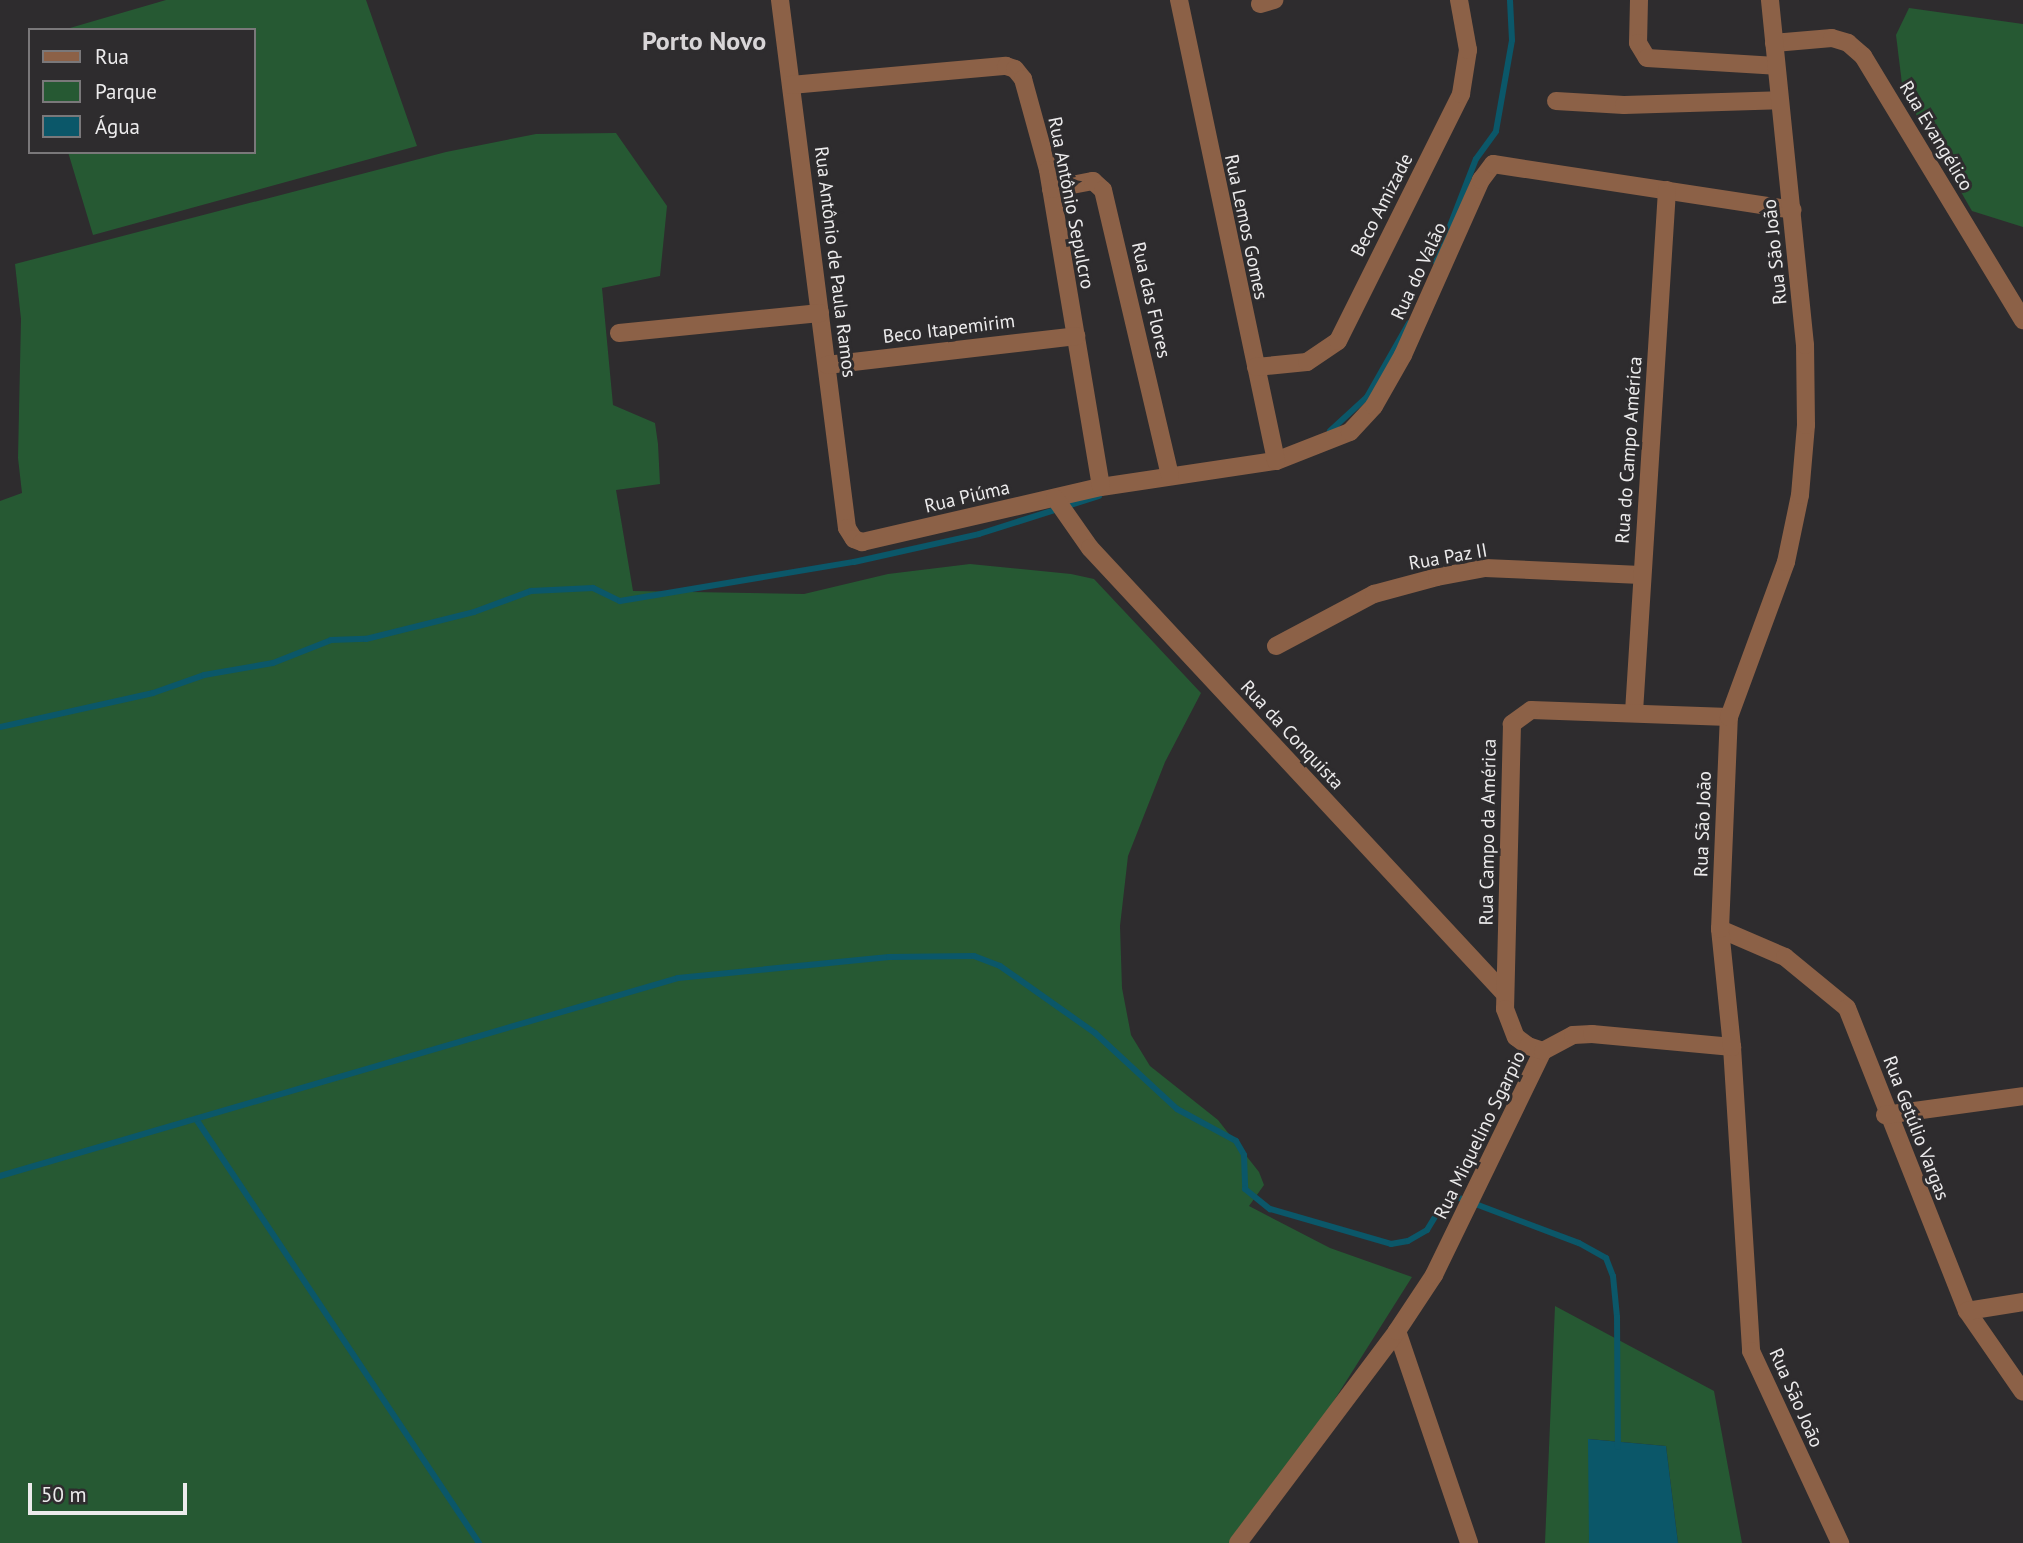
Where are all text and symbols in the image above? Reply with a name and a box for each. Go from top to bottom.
district label: Porto Novo [642,25,766,57]
legend [28,28,256,154]
text: Rua [95,43,129,70]
street label: Rua Evangélico [1894,77,1978,195]
text: Parque [95,78,157,105]
text: Água [95,113,140,140]
street label: Rua Antônio Sepulcro [1043,115,1099,291]
street label: Rua Antônio de Paula Ramos [809,145,861,379]
street label: Beco Amizade [1346,149,1418,261]
street label: Rua Lemos Gomes [1219,152,1273,302]
street label: Rua São João [1758,198,1792,306]
street label: Rua do Valão [1386,218,1452,324]
street label: Rua das Flores [1127,240,1175,360]
street label: Beco Itapemirim [882,310,1016,348]
street label: Rua do Campo América [1611,355,1647,545]
street label: Rua Piúma [922,476,1012,518]
street label: Rua Paz II [1407,539,1489,575]
street label: Rua da Conquista [1236,676,1348,794]
street label: Rua Campo da América [1475,738,1501,926]
street label: Rua São João [1690,771,1716,877]
street label: Rua Miquelino Sgarpio [1429,1047,1531,1223]
street label: Rua Getúlio Vargas [1878,1052,1954,1204]
street label: Rua São João [1764,1345,1828,1451]
scale bar [32,1470,191,1514]
text: 50 m [41,1481,87,1508]

